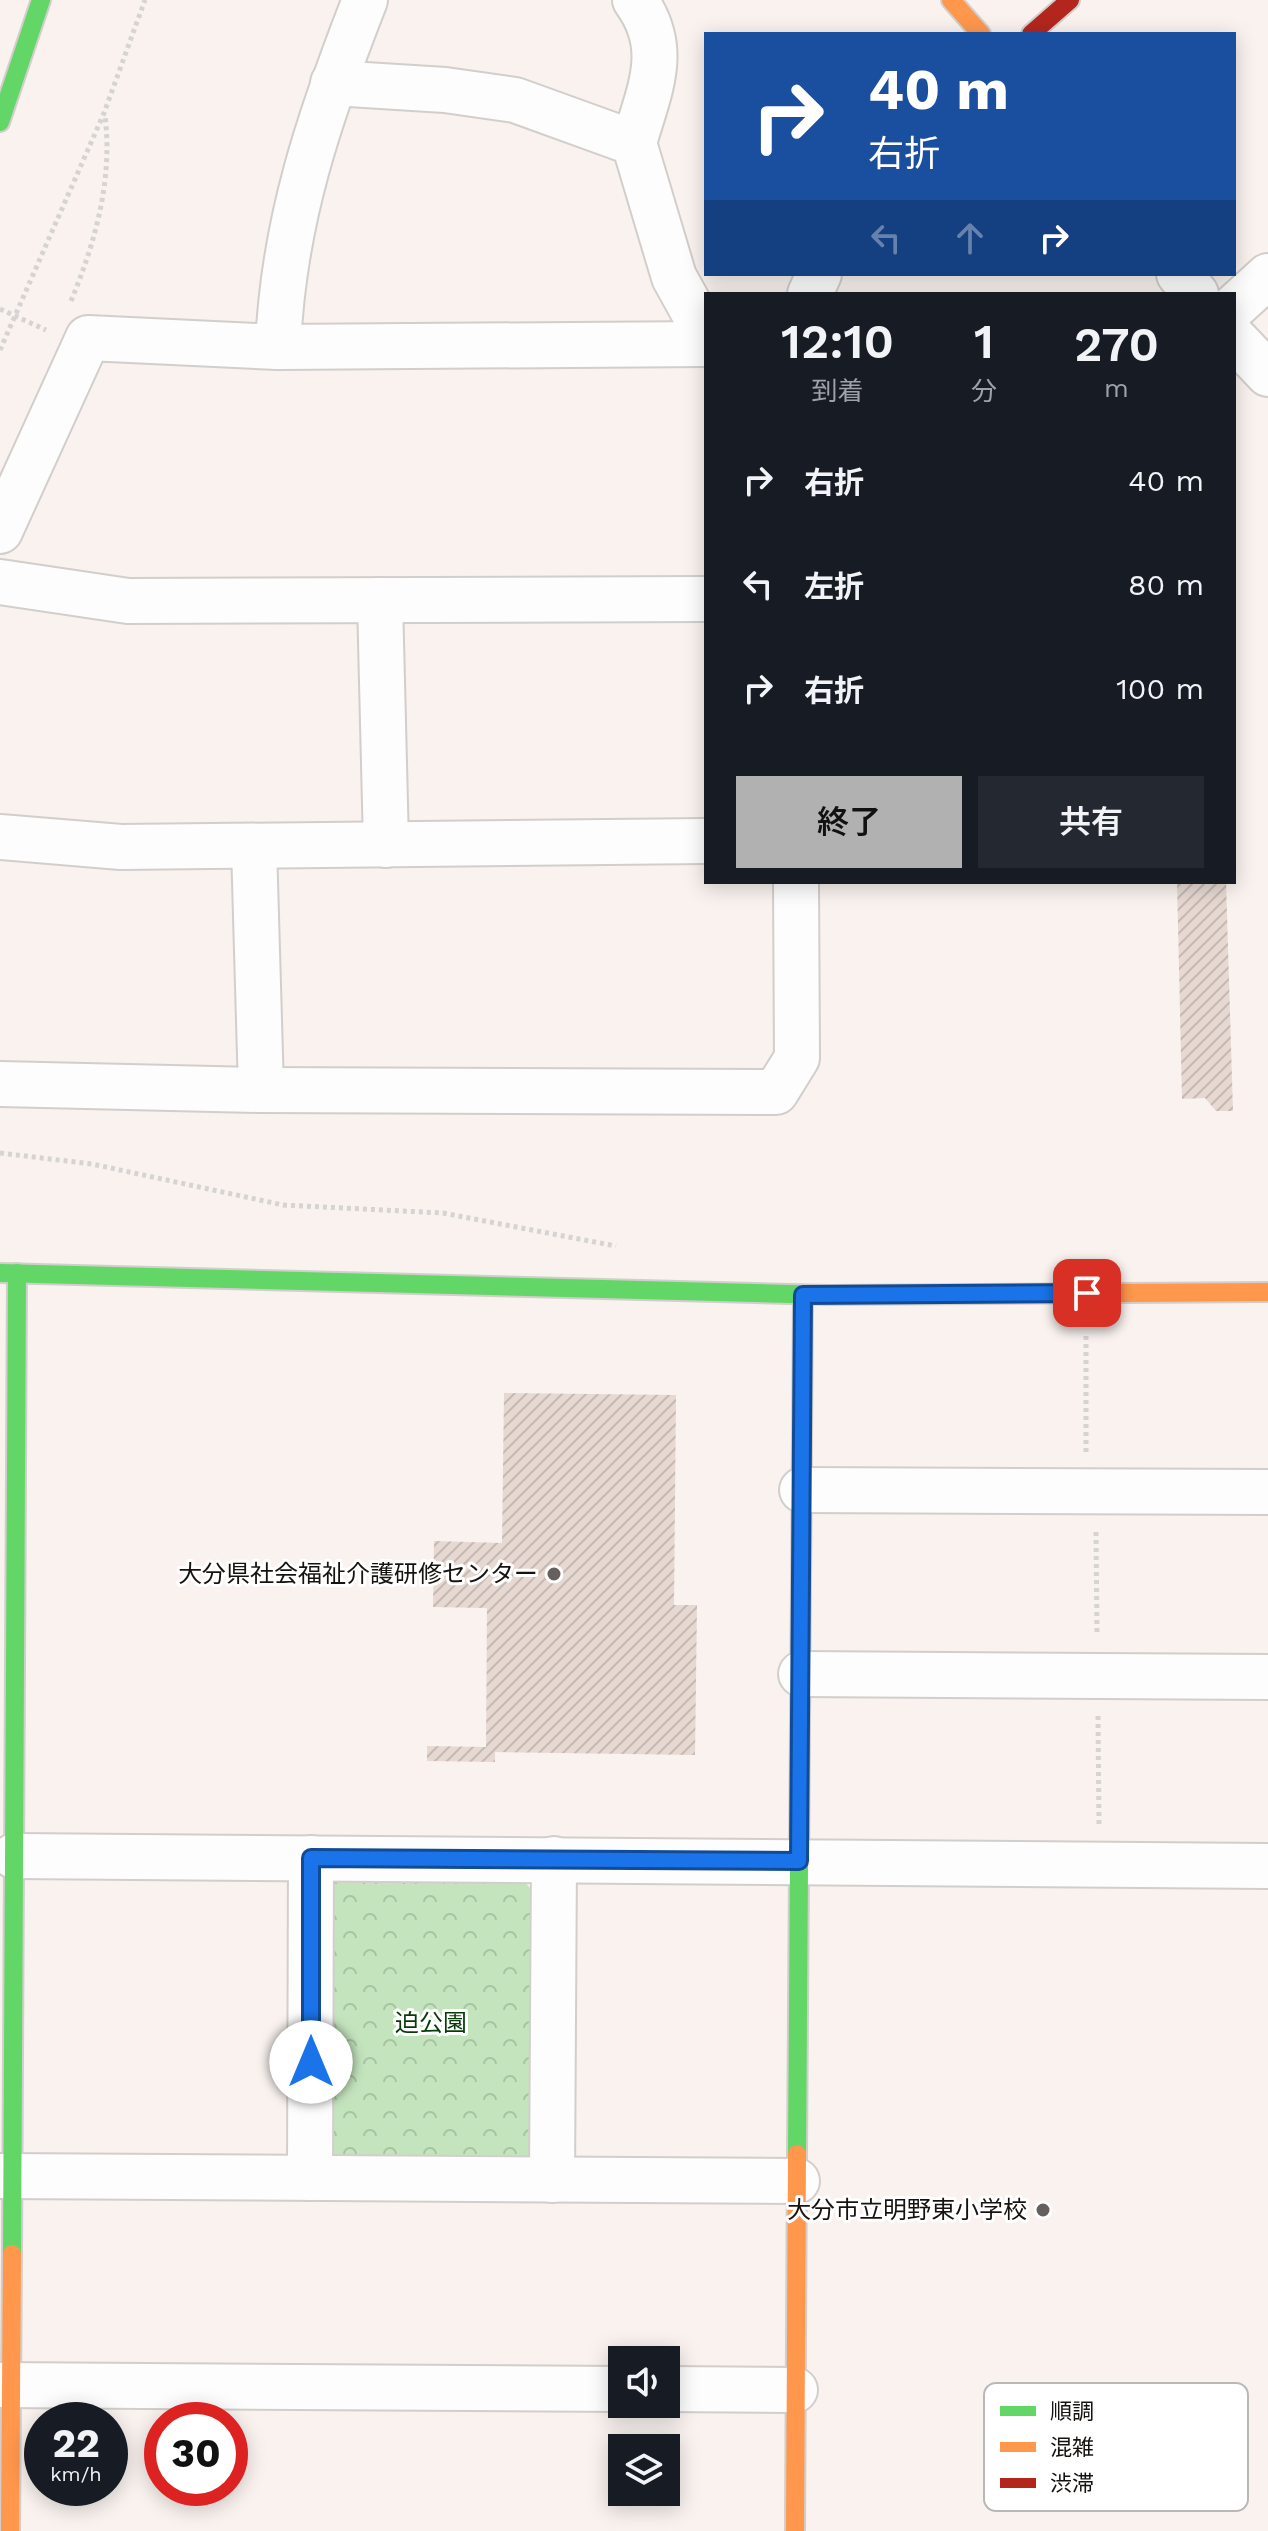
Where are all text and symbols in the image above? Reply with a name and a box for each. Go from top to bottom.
text: 40 m [868,57,1009,123]
icon: right [736,64,840,168]
text: 右折 [868,133,940,175]
icon: left [864,216,908,260]
icon: ahead [948,216,992,260]
icon: right [1032,216,1076,260]
text: 12:10 [781,313,894,370]
text: 1 [974,313,994,370]
text: 270 [1074,316,1159,373]
text: m [1104,373,1129,403]
text: 到着 [811,376,864,406]
text: 分 [971,376,997,406]
icon: right [736,458,780,502]
text: 40 m [1128,463,1204,498]
text: 右折 [804,465,864,500]
icon: left [736,562,780,606]
text: 80 m [1128,567,1204,602]
text: 左折 [804,569,864,604]
icon: right [736,666,780,710]
text: 100 m [1116,671,1204,706]
text: 右折 [804,673,864,708]
button: 終了 [736,776,962,868]
button: 共有 [978,776,1204,868]
pin [1053,1259,1121,1327]
icon: arrive [1065,1271,1109,1315]
place label: 大分県社会福祉介護研修センター [178,1560,538,1588]
marker: 大分県社会福祉介護研修センター [545,1565,563,1583]
park label: 迫公園 [395,2009,467,2037]
position arrow [269,2020,353,2104]
place label: 大分市立明野東小学校 [787,2196,1027,2224]
marker: 大分市立明野東小学校 [1034,2201,1052,2219]
map controls [608,2346,680,2506]
button: sound [608,2346,680,2418]
legend [984,2383,1248,2511]
text: 順調 [1050,2399,1094,2424]
speed limit sign: 30 [144,2402,248,2506]
text: 22 [52,2420,100,2467]
button: layers [608,2434,680,2506]
text: 混雑 [1050,2435,1094,2460]
text: km/h [50,2462,102,2486]
text: 渋滞 [1050,2471,1094,2496]

